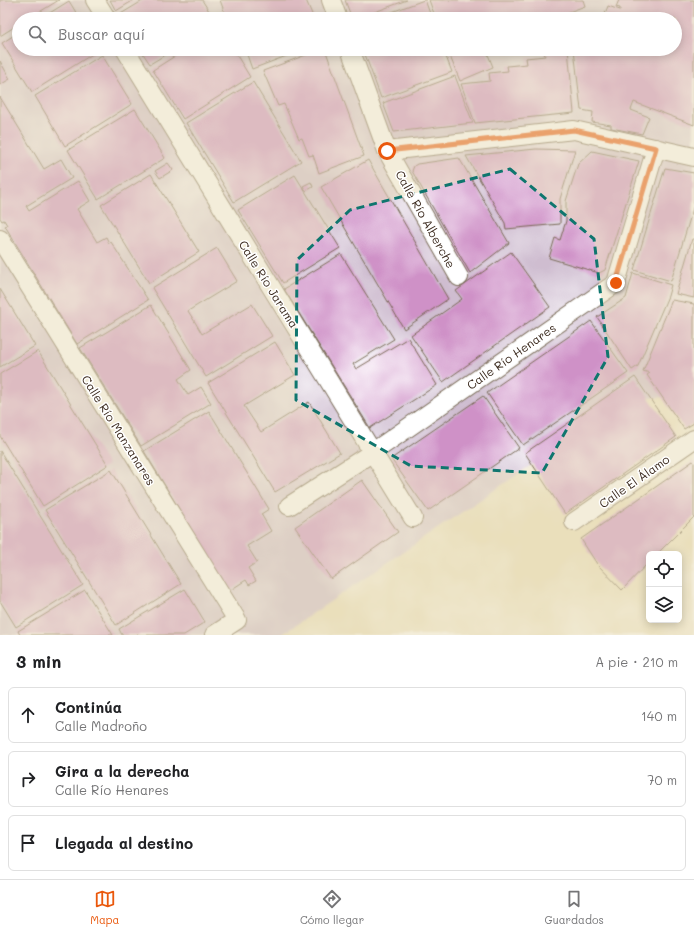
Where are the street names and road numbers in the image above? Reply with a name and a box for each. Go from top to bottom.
street label: Calle Río Alberche [392,167,460,271]
street label: Calle Río Jarama [236,237,302,331]
street label: Calle Río Henares [463,319,559,393]
street label: Calle Río Manzanares [79,372,160,488]
street label: Calle El Álamo [596,451,672,511]

